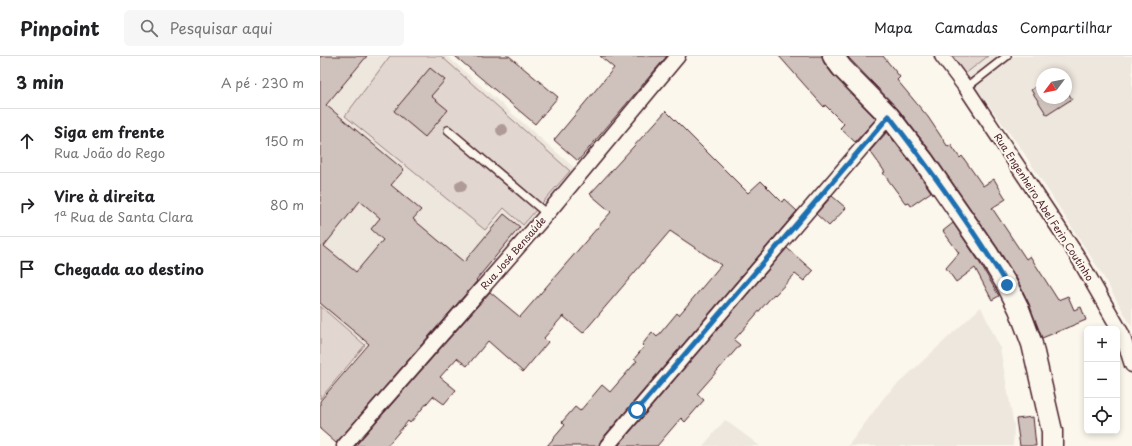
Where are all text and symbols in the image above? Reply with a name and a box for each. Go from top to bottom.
search box [124,10,404,46]
text: Pinpoint [20,14,100,42]
text: Pesquisar aqui [170,16,273,39]
icon: search [138,17,160,39]
text: Mapa [874,17,912,38]
text: Camadas [934,17,998,38]
text: Compartilhar [1020,17,1112,38]
north arrow [1036,68,1072,104]
text: 3 min [16,69,64,95]
text: A pé · 230 m [221,73,304,92]
text: Siga em frente [54,120,164,143]
icon: ahead [16,130,38,152]
street label: Rua Engenheiro Abel Ferin Coutinho [991,130,1098,284]
text: 150 m [265,131,304,150]
text: Rua João do Rego [54,143,165,162]
text: Vire à direita [54,184,155,207]
icon: right [16,194,38,216]
text: 80 m [270,195,304,214]
text: 1ª Rua de Santa Clara [54,207,193,226]
street label: Rua José Bensaúde [477,213,549,293]
text: Chegada ao destino [54,257,204,280]
icon: arrive [16,258,38,280]
route end [998,276,1016,294]
map controls [1084,326,1120,434]
button: + [1084,326,1120,362]
button: − [1084,362,1120,398]
button: locate [1084,398,1120,434]
route start [628,401,646,419]

